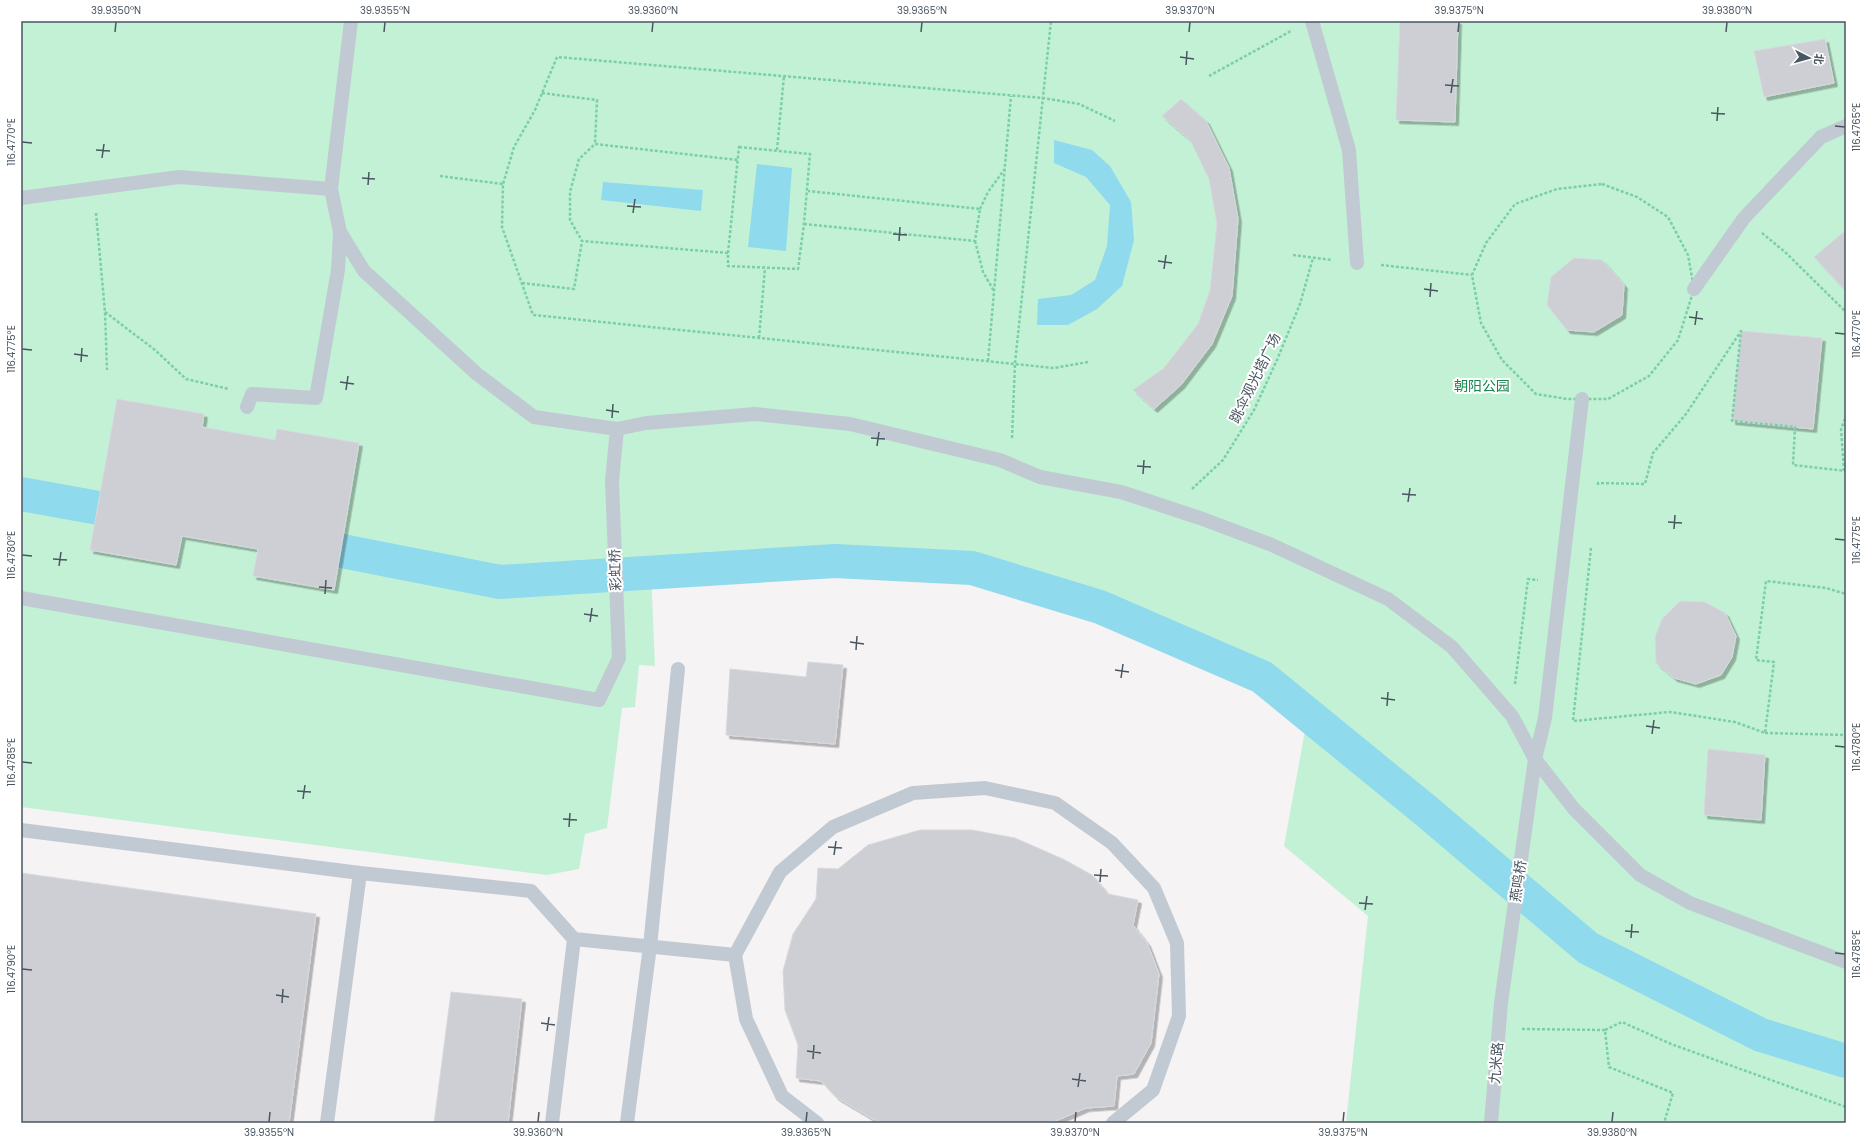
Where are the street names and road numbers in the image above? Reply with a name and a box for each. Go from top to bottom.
street label: 跳伞观光塔广场 [1225,330,1285,426]
street label: 彩虹桥 [604,549,626,591]
street label: 燕鸣桥 [1505,859,1531,903]
street label: 九米路 [1484,1041,1508,1085]

